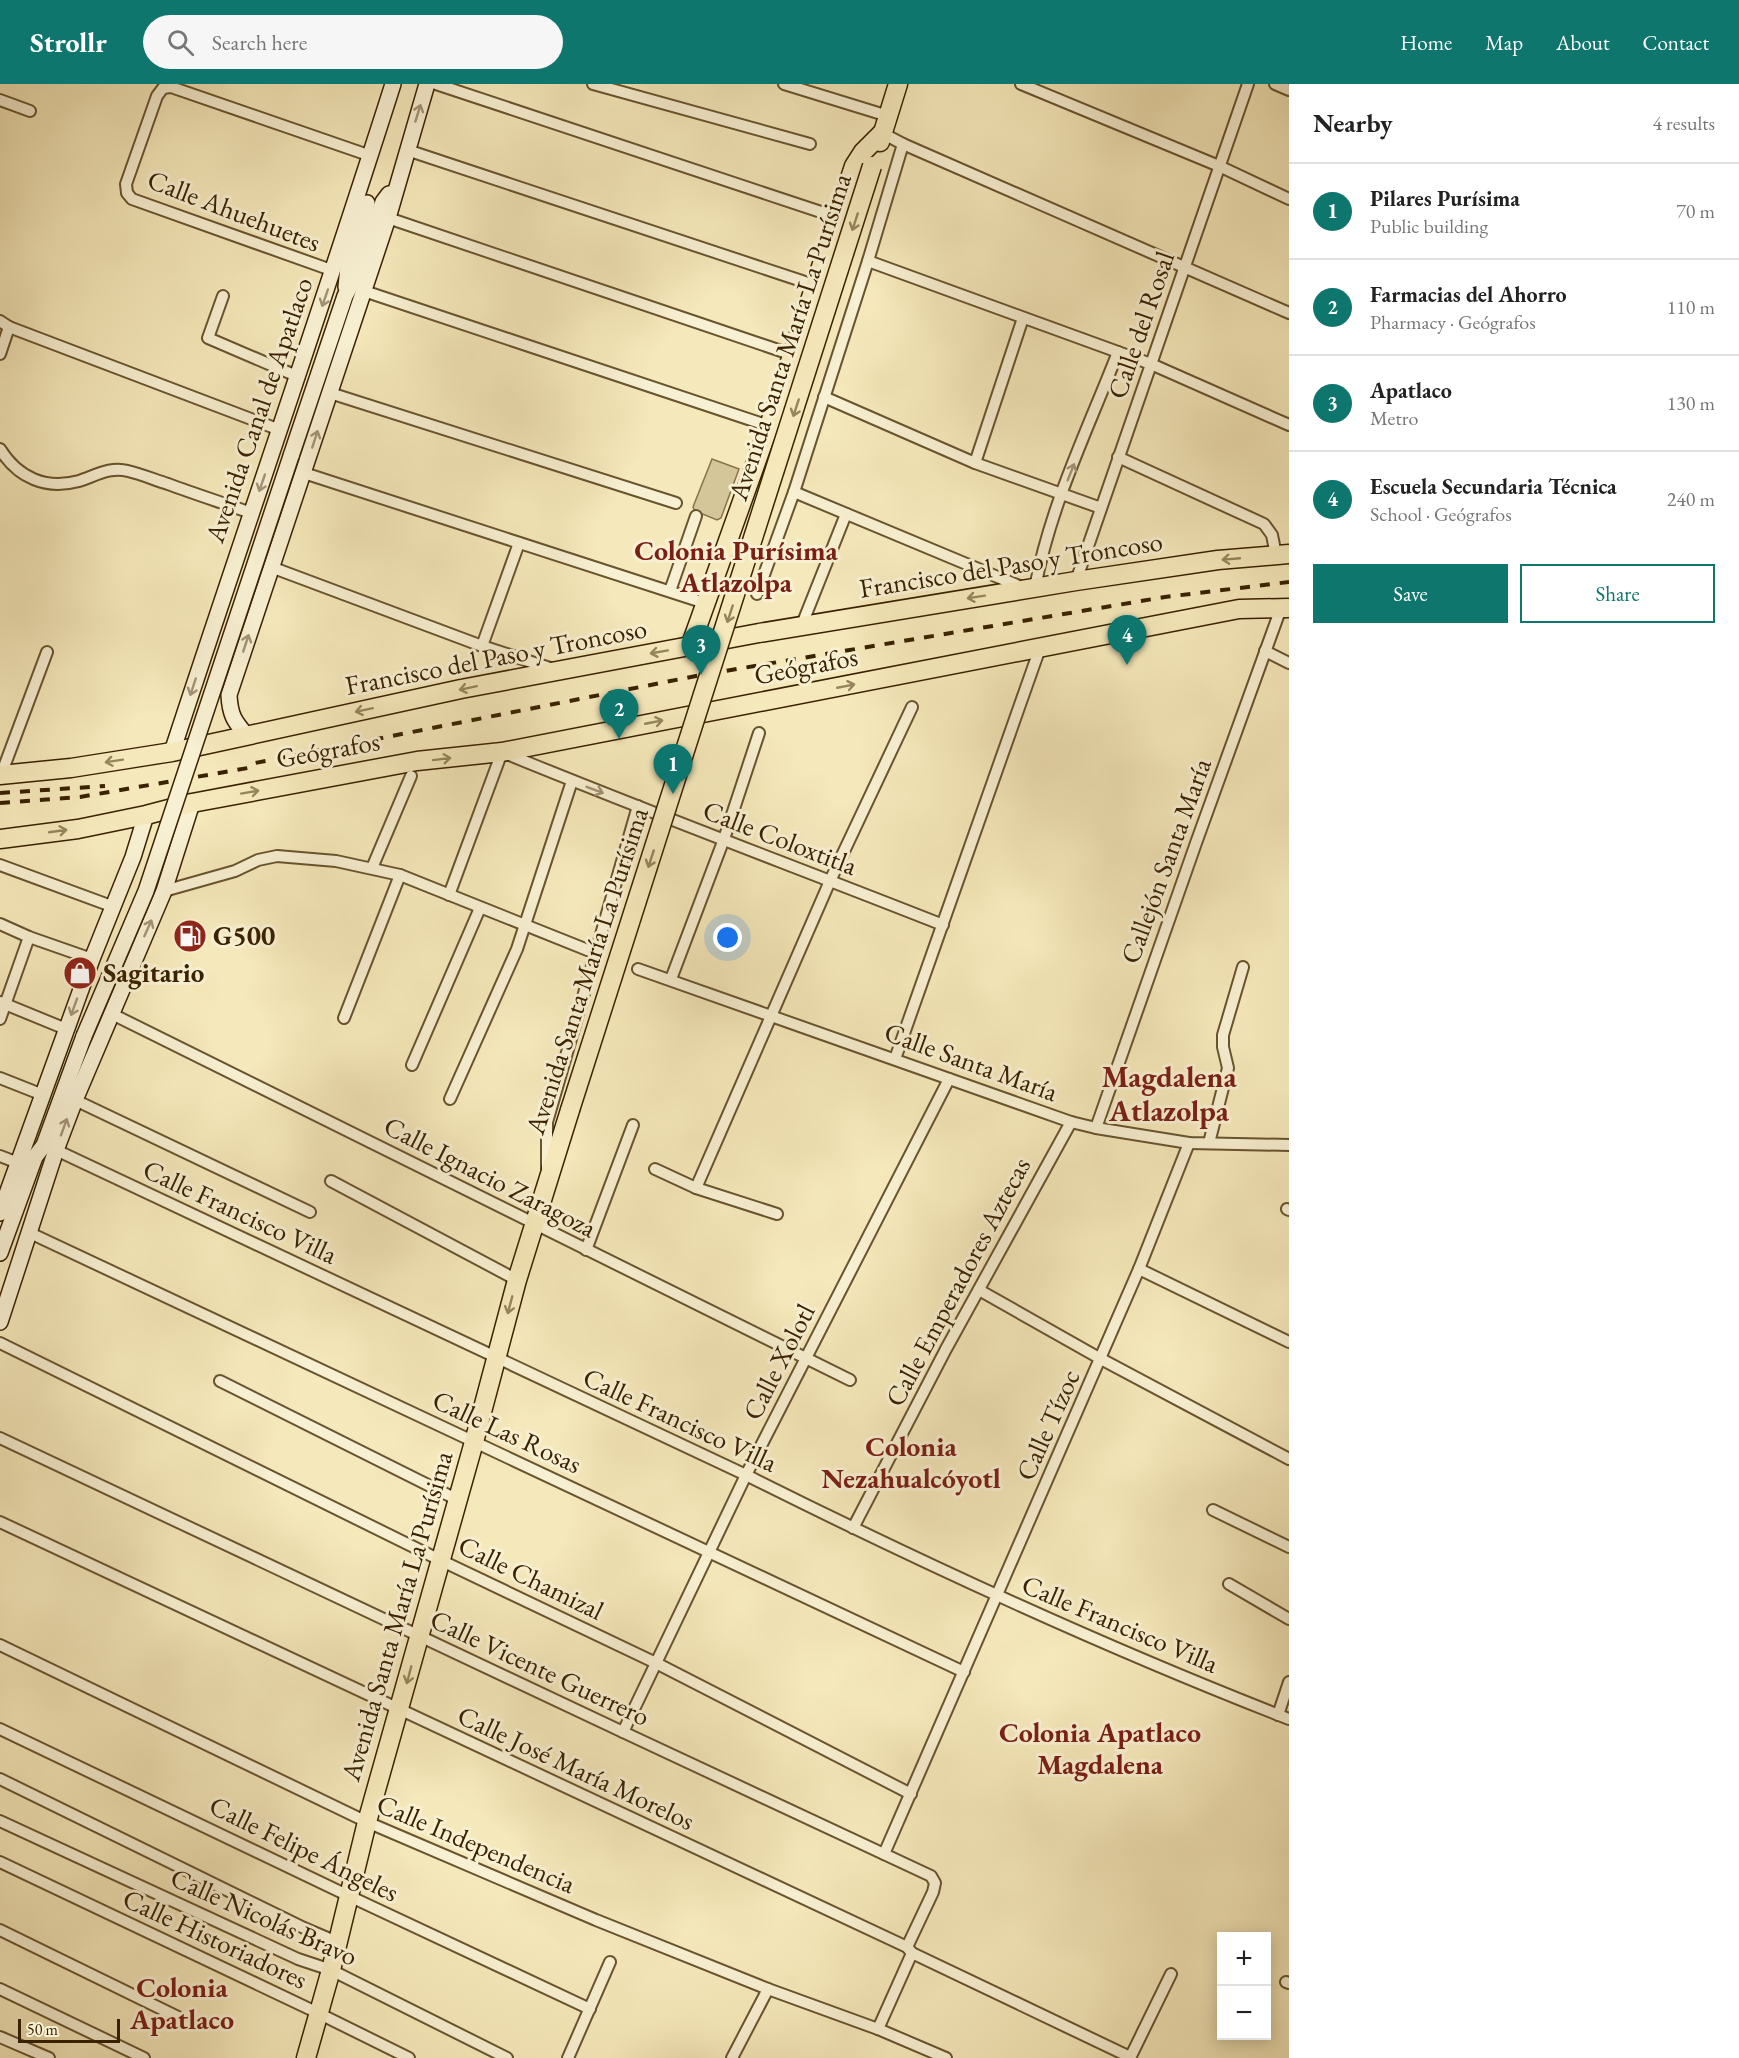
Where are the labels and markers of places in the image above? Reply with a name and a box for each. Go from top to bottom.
pin: 4 [1108,616,1146,665]
pin: 3 [682,626,720,675]
pin: 2 [600,690,638,739]
pin: 1 [654,744,692,794]
fuel station icon: G500 [172,918,208,954]
place label: G500 [213,918,275,953]
shop icon: Sagitario [62,955,98,991]
place label: Sagitario [103,955,204,990]

